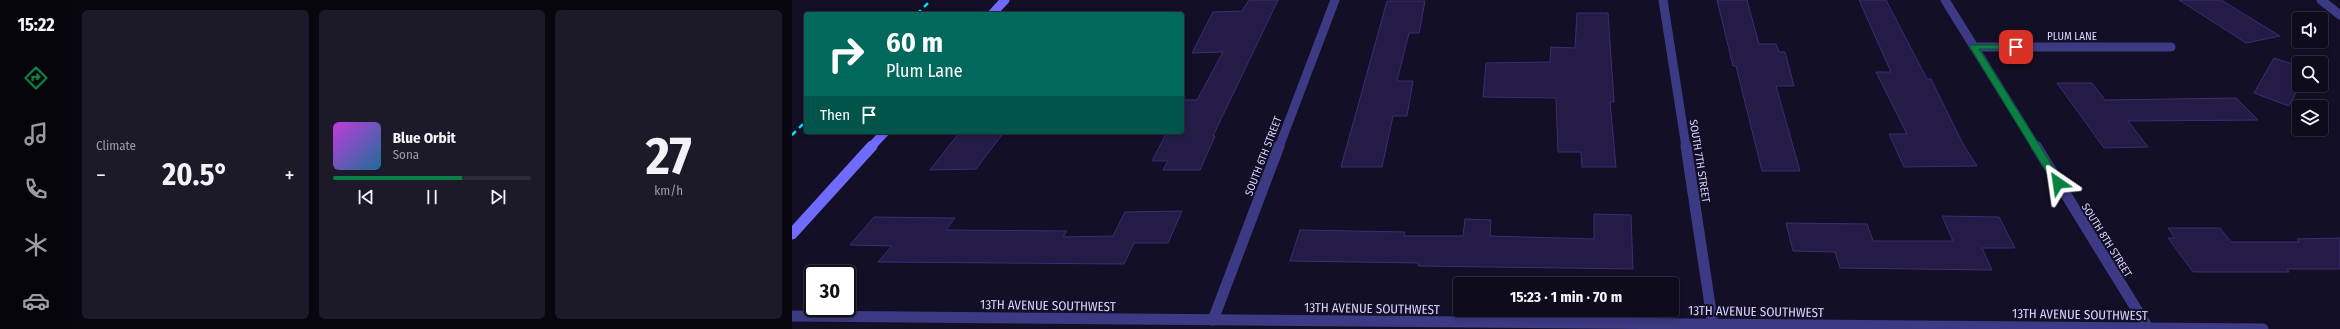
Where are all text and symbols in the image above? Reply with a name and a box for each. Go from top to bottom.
map controls [2292,12,2328,136]
button: sound [2292,12,2328,48]
text: 15:22 [17,14,55,36]
text: 60 m [886,26,943,59]
icon: right [820,28,872,80]
pin [1999,30,2033,64]
street label: PLUM LANE [2047,30,2097,43]
icon: arrive [2005,36,2027,58]
button: search [2292,56,2328,92]
text: Plum Lane [886,60,963,82]
icon: directions [22,64,50,92]
button: layers [2292,100,2328,136]
icon: arrive [858,104,880,126]
text: Then [820,106,850,124]
street label: SOUTH 6TH STREET [1242,114,1285,198]
street label: SOUTH 7TH STREET [1687,119,1713,204]
icon: music [22,120,50,148]
text: 27 [646,125,692,188]
text: Blue Orbit [393,129,456,147]
text: Climate [96,138,136,153]
text: Sona [393,147,419,162]
text: 20.5° [162,157,228,193]
text: − [96,162,106,189]
text: + [285,162,295,189]
position arrow [2037,162,2079,204]
icon: phone [22,175,50,203]
text: km/h [654,183,683,198]
icon: previous [355,186,377,208]
icon: pause [421,186,443,208]
icon: next [487,186,509,208]
street label: SOUTH 8TH STREET [2079,201,2135,280]
icon: climate [22,231,50,259]
speed limit sign: 30 [804,265,856,317]
icon: car [22,287,50,315]
text: 15:23 · 1 min · 70 m [1510,288,1622,306]
street label: 13TH AVENUE SOUTHWEST [980,297,1116,314]
street label: 13TH AVENUE SOUTHWEST [1304,300,1440,317]
street label: 13TH AVENUE SOUTHWEST [1688,303,1824,320]
street label: 13TH AVENUE SOUTHWEST [2012,306,2148,323]

